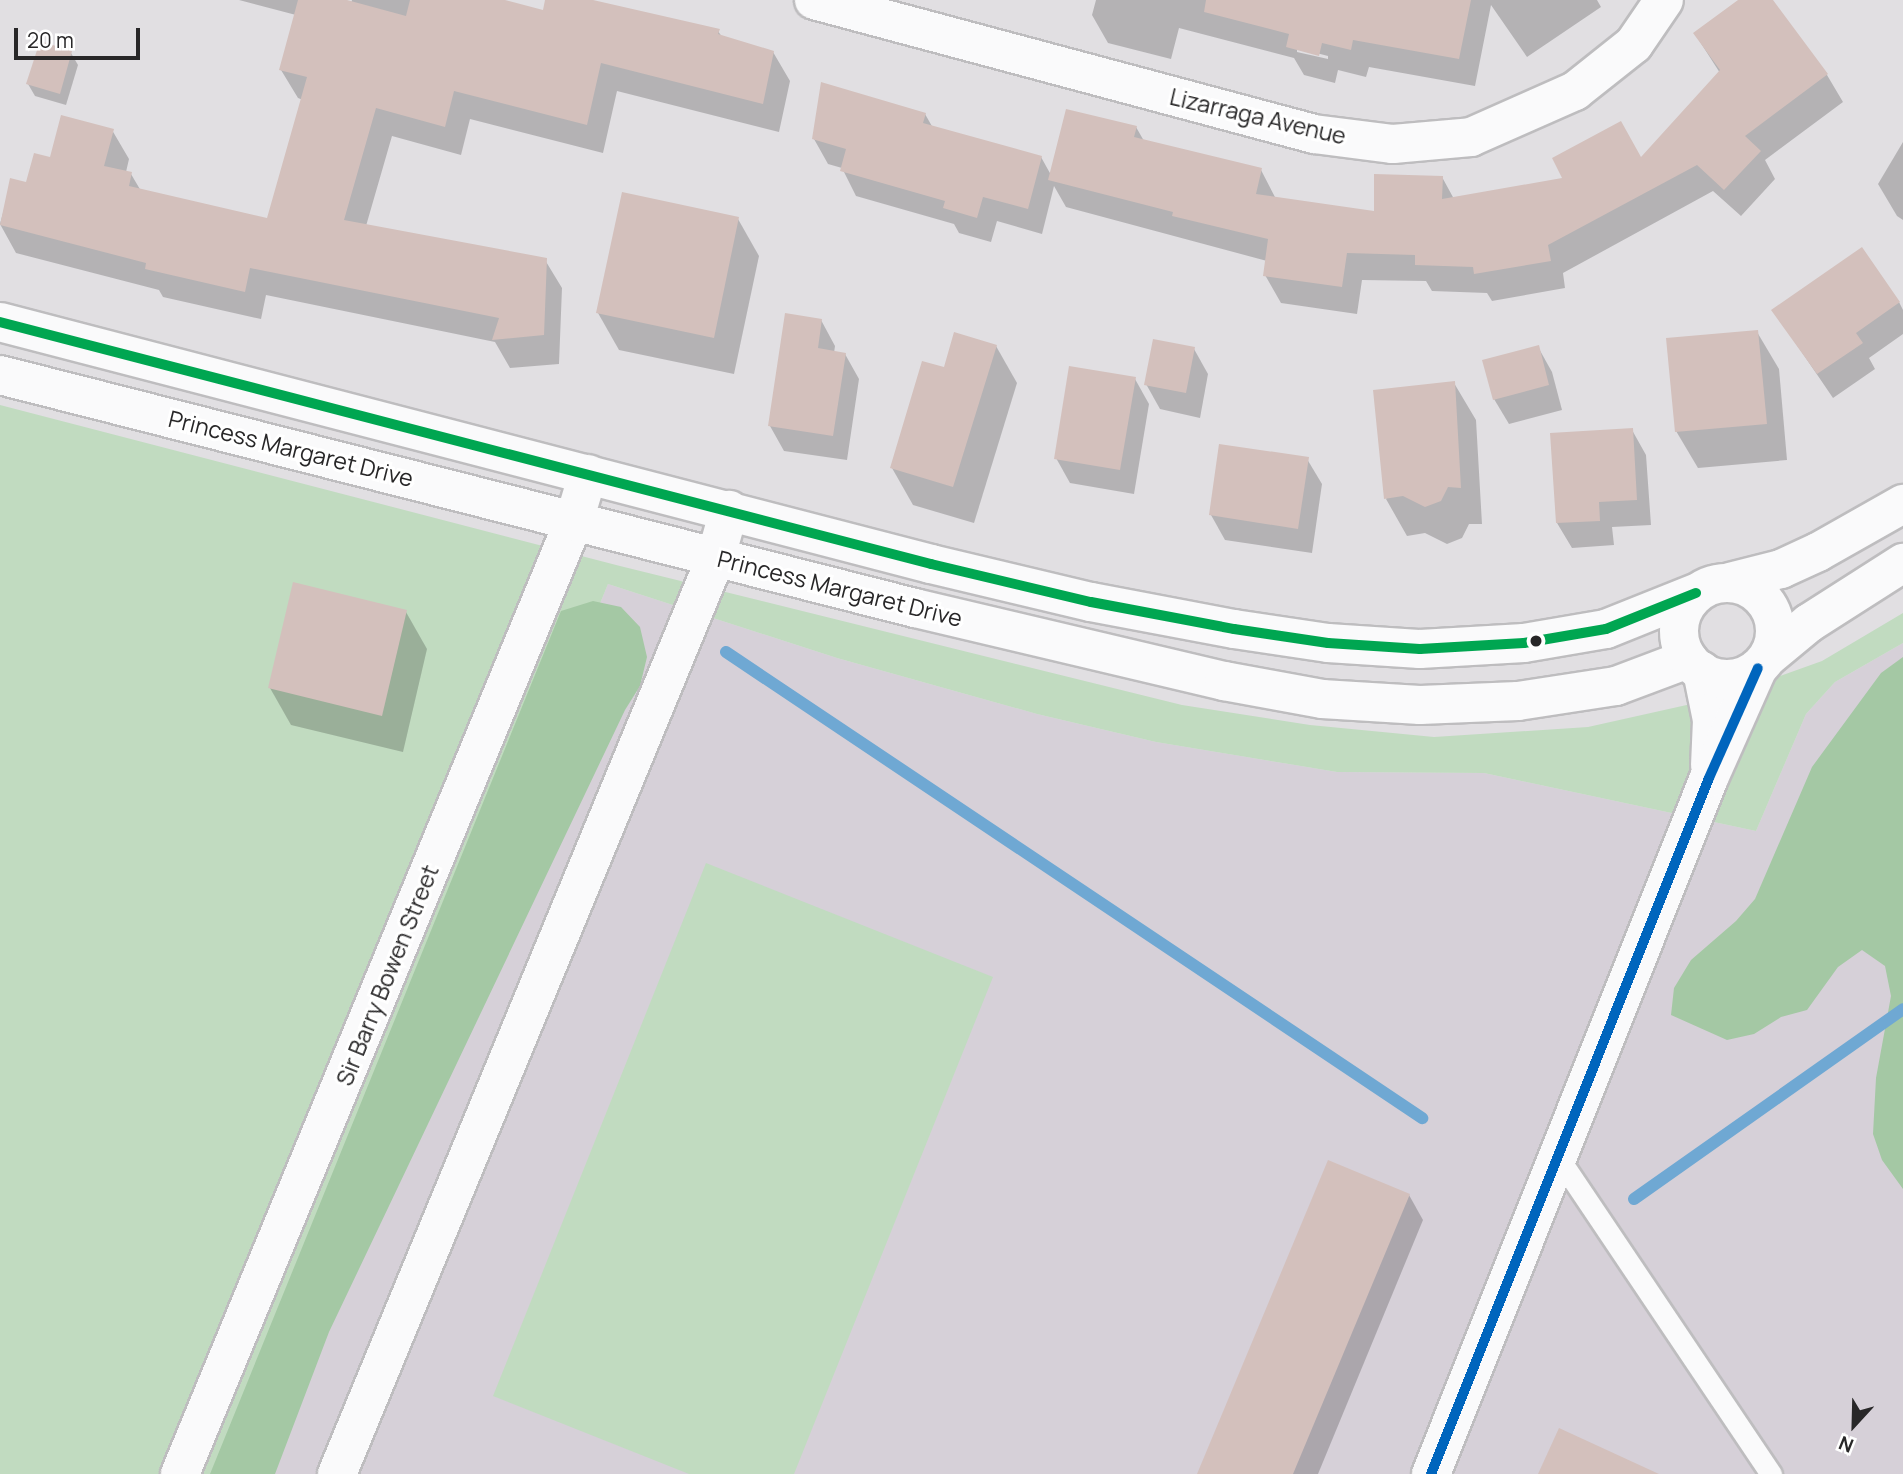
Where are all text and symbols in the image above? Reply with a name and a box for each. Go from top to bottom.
scale bar [18,14,144,58]
text: 20 m [27,26,74,54]
street label: Lizarraga Avenue [1167,82,1349,150]
street label: Princess Margaret Drive [166,404,416,492]
street label: Princess Margaret Drive [715,544,965,632]
unlabelled marker [1529,634,1543,648]
street label: Sir Barry Bowen Street [330,861,444,1089]
north arrow [1819,1390,1889,1460]
text: N [1835,1430,1857,1459]

